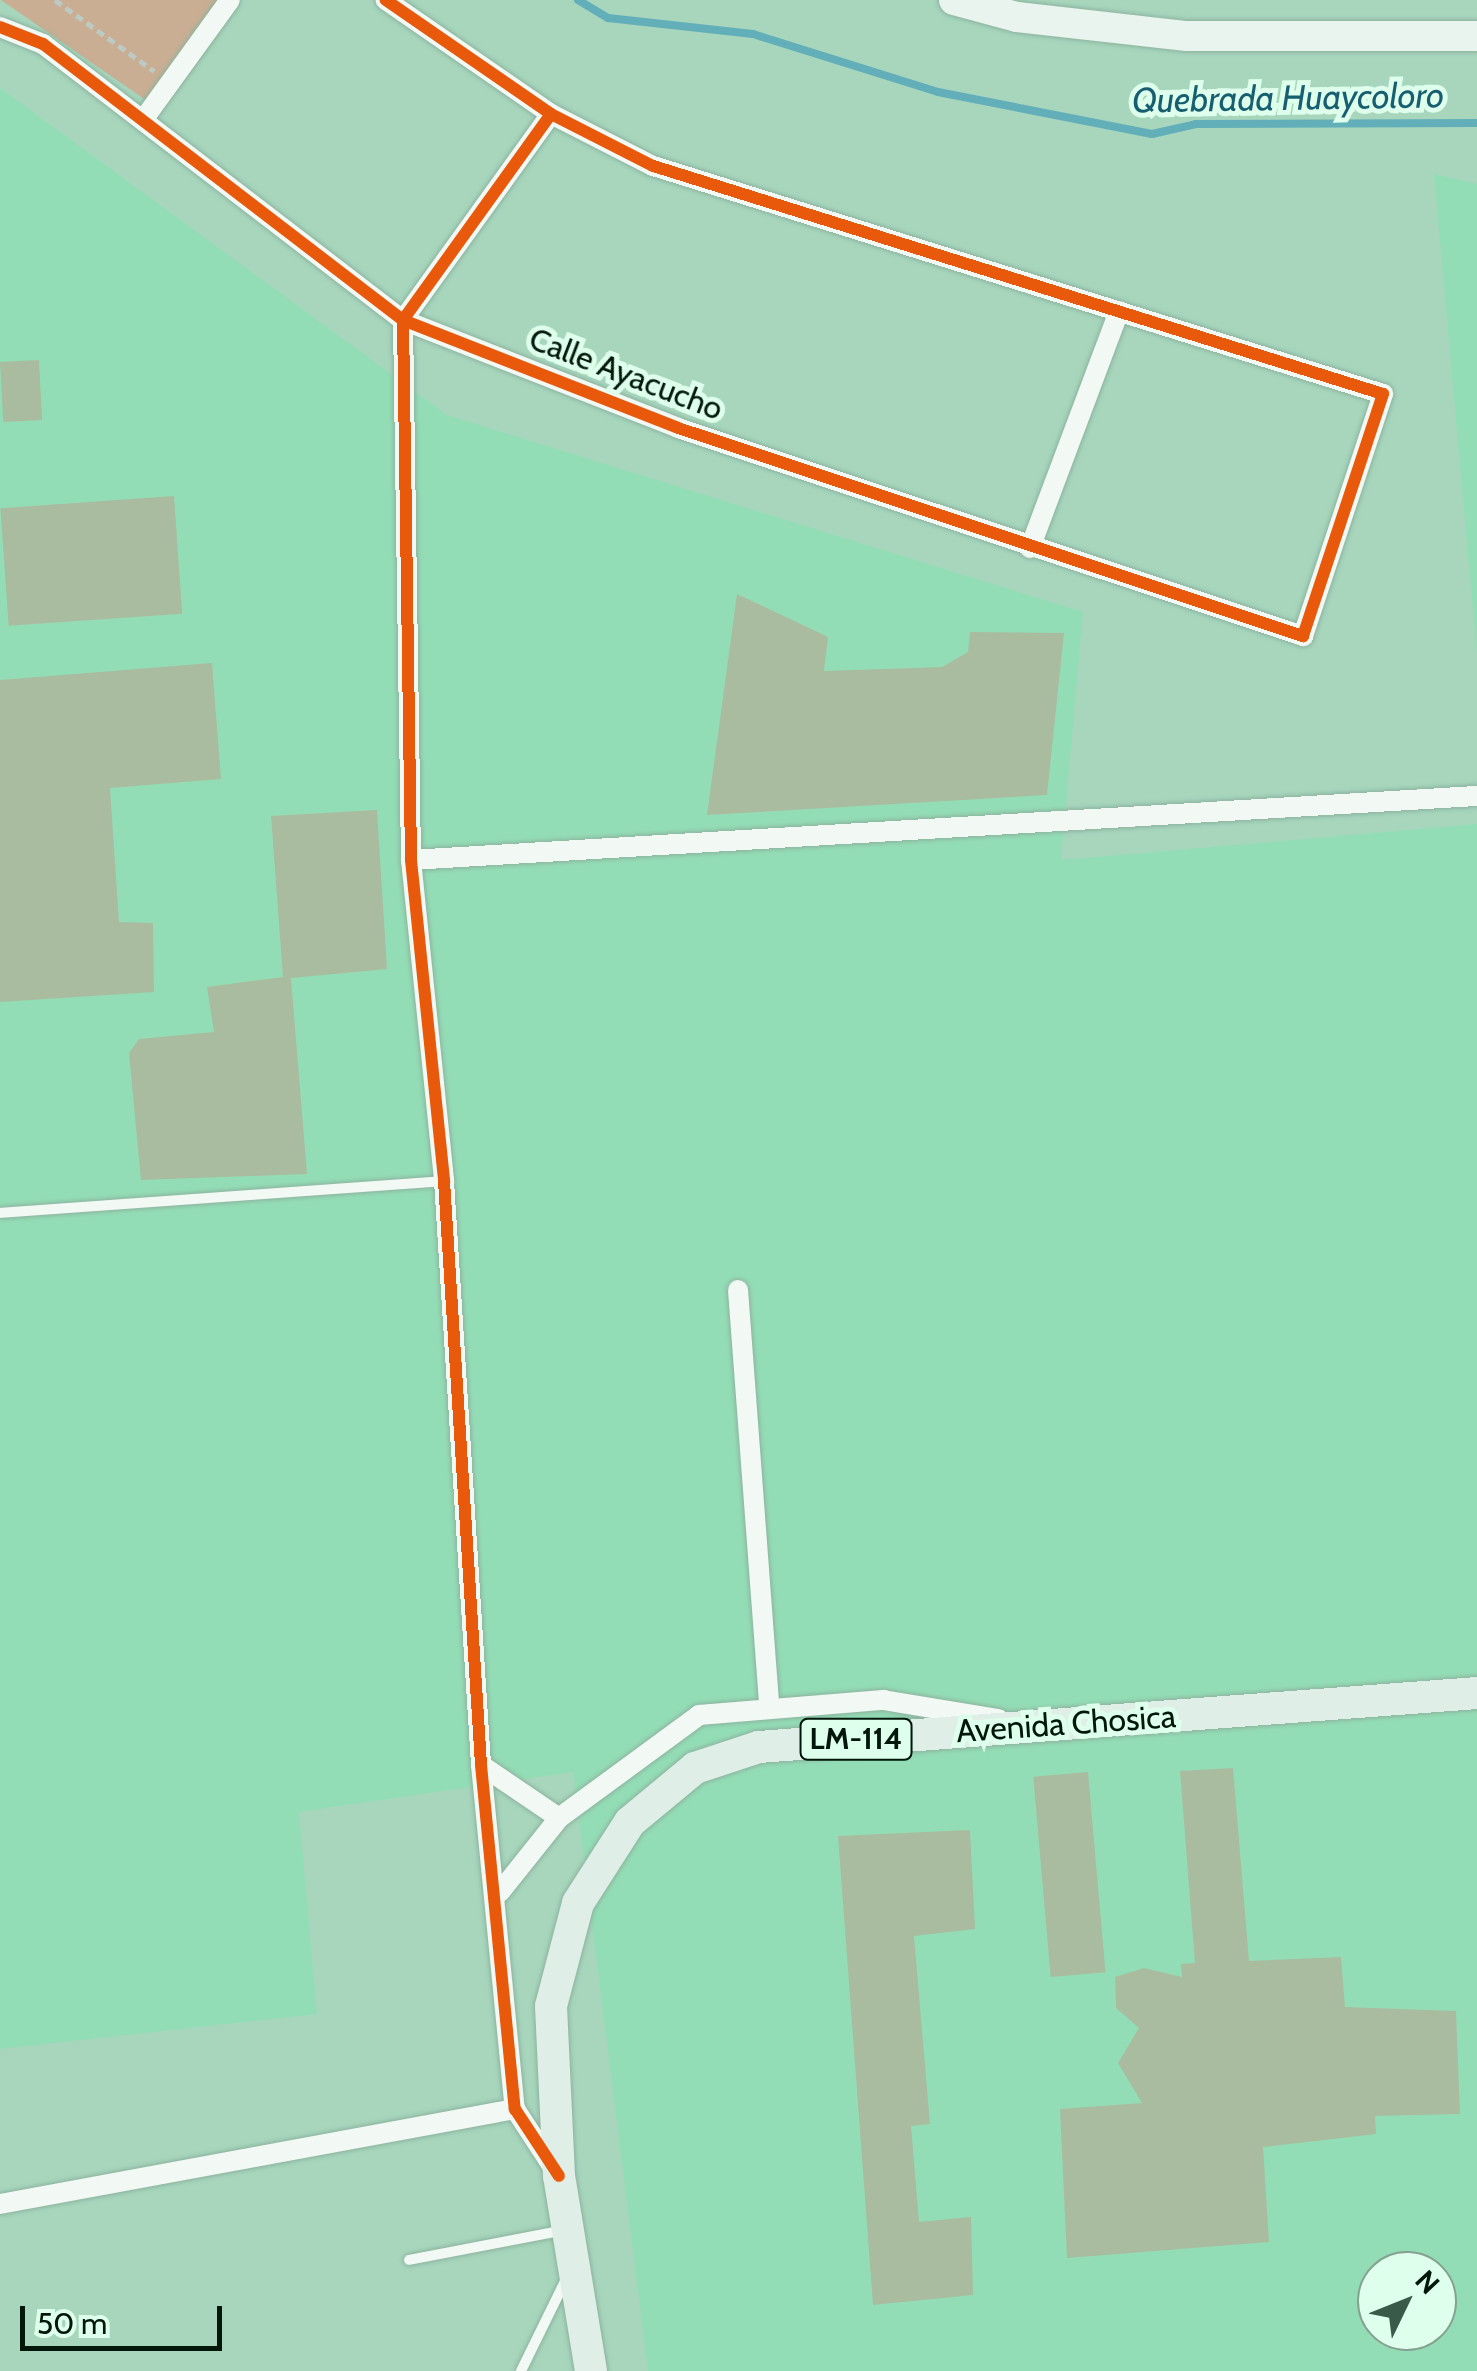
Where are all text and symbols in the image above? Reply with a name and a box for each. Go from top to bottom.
water label: Quebrada Huaycoloro [1132,74,1444,122]
street label: Calle Ayacucho [524,319,728,429]
street label: Avenida Chosica [955,1697,1177,1751]
road number: LM-114 [798,1714,914,1764]
north arrow [1357,2251,1457,2351]
text: N [1408,2263,1447,2301]
scale bar [25,2286,228,2348]
text: 50 m [37,2305,107,2342]

